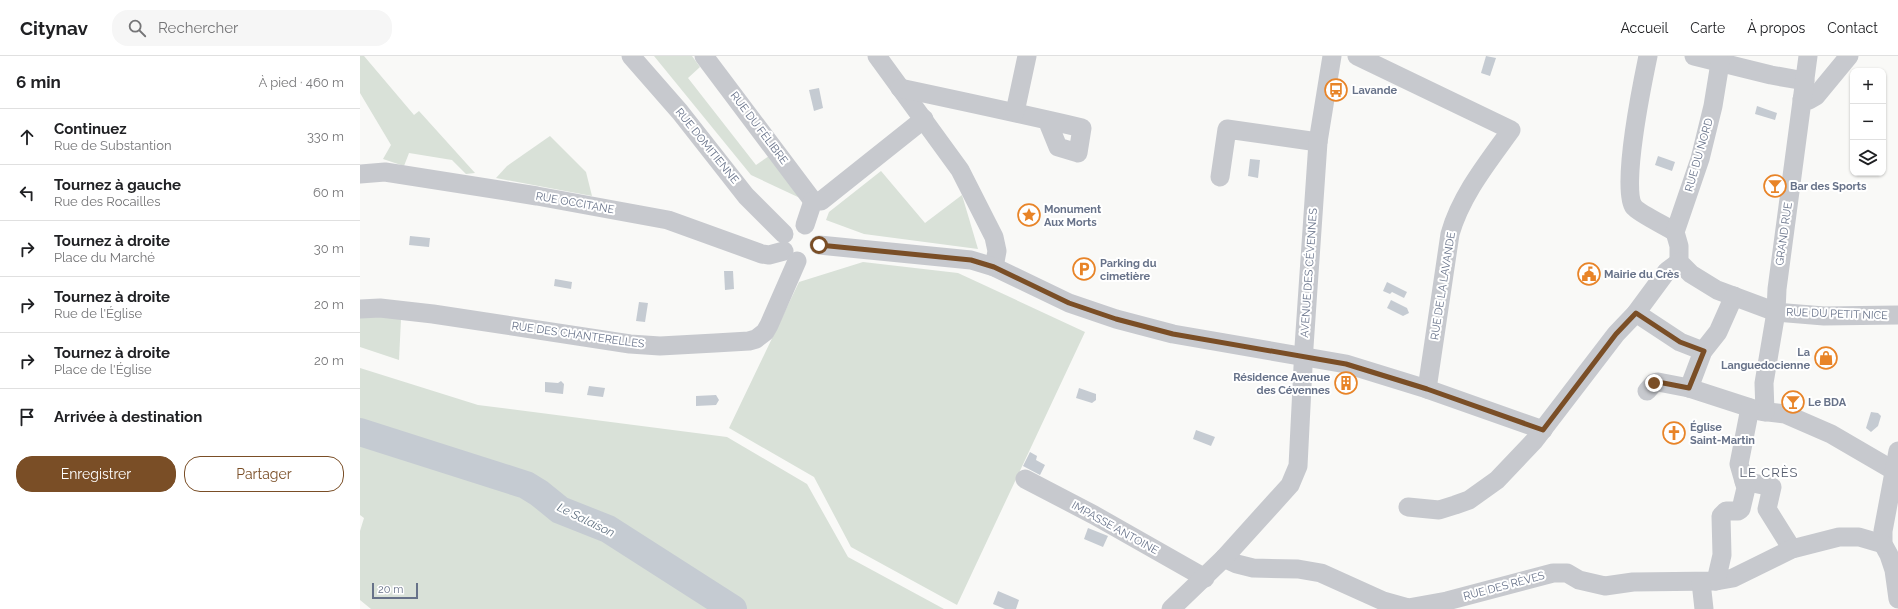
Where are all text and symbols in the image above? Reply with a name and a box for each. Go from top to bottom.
search box [112,10,392,46]
text: Citynav [20,17,88,39]
icon: search [126,17,148,39]
text: Rechercher [158,19,238,37]
text: Accueil [1620,20,1668,36]
text: Carte [1690,20,1725,36]
text: À propos [1747,20,1805,36]
text: Contact [1827,20,1878,36]
map controls [1850,68,1886,176]
button: + [1850,68,1886,104]
text: 6 min [16,72,61,92]
text: À pied · 460 m [258,75,344,90]
bus stop icon: Lavande [1323,77,1349,103]
place label: Lavande [1352,84,1397,97]
street label: RUE DU FÉLIBRE [727,89,791,167]
button: − [1850,104,1886,140]
street label: RUE DOMITIENNE [673,106,742,187]
street label: RUE DU NORD [1682,117,1716,193]
text: Continuez [54,120,127,138]
icon: ahead [16,126,38,148]
text: 330 m [307,129,344,144]
text: Rue de Substantion [54,138,171,153]
button: layers [1850,140,1886,176]
bar icon: Bar des Sports [1762,173,1788,199]
text: Tournez à gauche [54,176,181,194]
place label: Bar des Sports [1790,180,1867,193]
icon: left [16,182,38,204]
text: 60 m [313,185,344,200]
street label: RUE OCCITANE [535,190,616,216]
text: Rue des Rocailles [54,194,160,209]
street label: GRAND RUE [1773,201,1795,267]
place icon: Monument Aux Morts [1016,202,1042,228]
place label: Monument Aux Morts [1044,203,1102,229]
street label: AVENUE DES CÉVENNES [1297,207,1320,338]
street label: RUE DE LA LAVANDE [1428,231,1458,341]
text: Tournez à droite [54,232,170,250]
route start [810,236,828,254]
icon: right [16,238,38,260]
text: 30 m [314,241,344,256]
text: Place du Marché [54,250,155,265]
parking icon: Parking du cimetière [1071,256,1097,282]
place label: Parking du cimetière [1100,257,1157,283]
public building icon: Mairie du Crès [1576,261,1602,287]
place label: Mairie du Crès [1604,268,1680,281]
text: Tournez à droite [54,288,170,306]
icon: right [16,294,38,316]
text: 20 m [314,297,344,312]
text: Rue de l'Église [54,306,142,321]
street label: RUE DU PETIT NICE [1786,306,1888,322]
street label: RUE DES CHANTERELLES [511,319,646,351]
text: Tournez à droite [54,344,170,362]
shop icon: La Languedocienne [1813,345,1839,371]
place label: La Languedocienne [1721,346,1810,372]
icon: right [16,350,38,372]
text: 20 m [314,353,344,368]
text: Place de l'Église [54,362,152,377]
building icon: Résidence Avenue des Cévennes [1333,370,1359,396]
place label: Résidence Avenue des Cévennes [1233,371,1331,397]
route end [1645,374,1663,392]
bar icon: Le BDA [1780,389,1806,415]
place label: Le BDA [1808,396,1847,409]
icon: arrive [16,406,38,428]
text: Arrivée à destination [54,408,202,426]
church icon: Église Saint-Martin [1661,420,1687,446]
place label: Église Saint-Martin [1690,420,1755,447]
button: Enregistrer [16,456,176,492]
button: Partager [184,456,344,492]
district label: LE CRÈS [1740,465,1798,480]
street label: IMPASSE ANTOINE [1069,499,1161,557]
water label: Le Salaison [555,500,617,540]
street label: RUE DES RÈVES [1462,568,1546,603]
scale bar [372,581,418,600]
text: 20 m [378,583,403,596]

